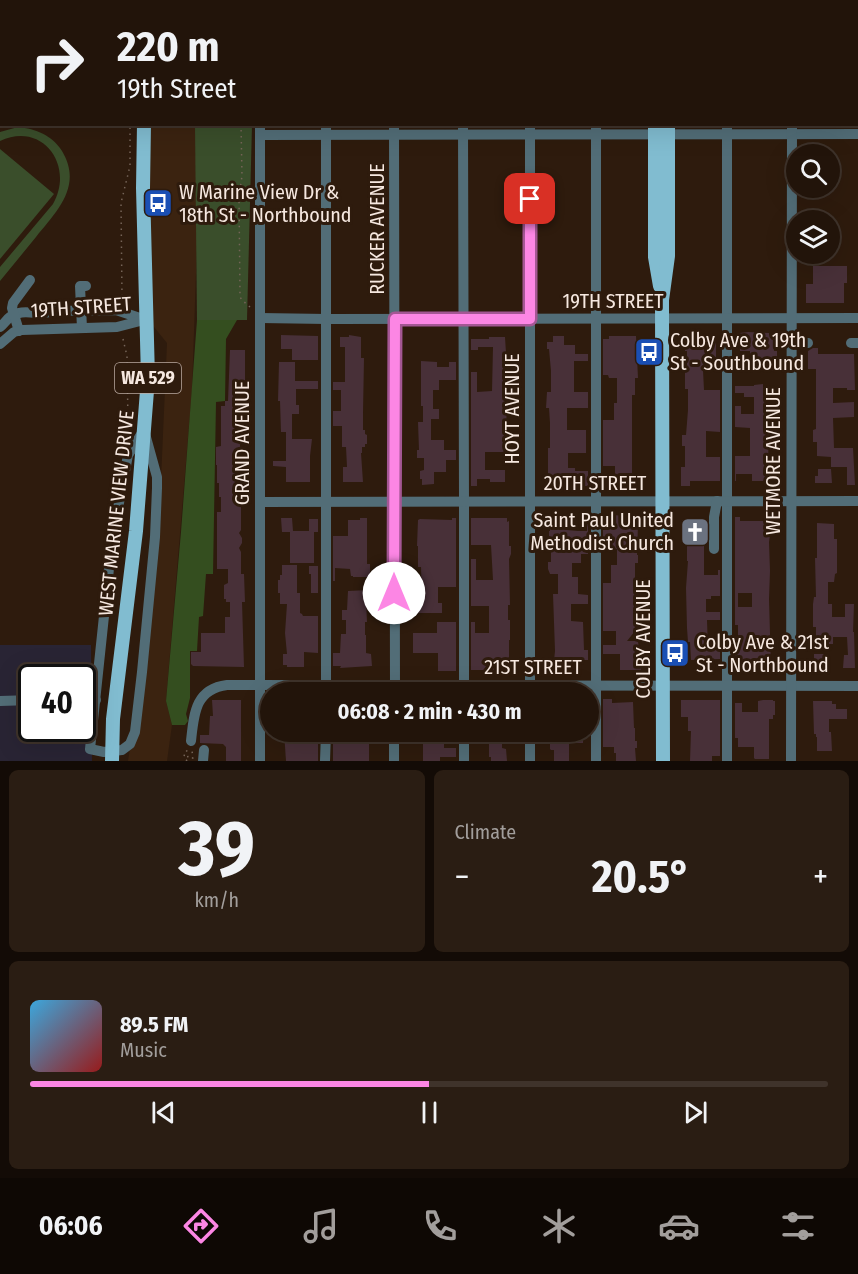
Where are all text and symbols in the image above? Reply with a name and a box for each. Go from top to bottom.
text: 220 m [117,22,220,72]
icon: right [18,24,96,102]
text: 19th Street [117,73,236,105]
map controls [786,144,840,264]
button: search [786,144,840,198]
street label: RUCKER AVENUE [365,163,389,295]
pin [504,173,555,224]
place label: W Marine View Dr & 18th St - Northbound [179,180,351,227]
icon: arrive [513,182,546,215]
bus stop icon: W Marine View Dr & 18th St - Northbound [142,187,174,219]
button: layers [786,210,840,264]
street label: 19TH STREET [563,289,664,313]
street label: 19TH STREET [30,291,133,322]
place label: Colby Ave & 19th St - Southbound [670,328,806,375]
bus stop icon: Colby Ave & 19th St - Southbound [633,336,665,368]
street label: HOYT AVENUE [500,353,524,465]
road number: WA 529 [115,363,181,393]
street label: GRAND AVENUE [230,381,254,505]
street label: WETMORE AVENUE [761,387,785,535]
street label: WEST MARINE VIEW DRIVE [93,409,139,617]
street label: 20TH STREET [544,471,647,495]
place label: Saint Paul United Methodist Church [530,508,674,555]
church icon: Saint Paul United Methodist Church [679,516,711,548]
position arrow [362,561,426,625]
street label: COLBY AVENUE [631,579,655,699]
place label: Colby Ave & 21st St - Northbound [696,630,829,677]
bus stop icon: Colby Ave & 21st St - Northbound [659,637,691,669]
street label: 21ST STREET [484,655,582,679]
speed limit sign: 40 [18,664,96,742]
text: 06:08 · 2 min · 430 m [337,698,522,725]
text: 39 [178,802,255,896]
text: Climate [455,820,516,844]
text: 20.5° [592,850,691,904]
text: − [455,857,469,897]
text: + [813,857,828,897]
text: km/h [194,888,239,912]
text: 89.5 FM [120,1011,188,1038]
text: Music [120,1038,167,1062]
icon: previous [147,1096,180,1129]
icon: pause [413,1096,446,1129]
icon: next [679,1096,712,1129]
icon: directions [180,1205,222,1247]
icon: music [300,1205,342,1247]
icon: phone [419,1205,461,1247]
icon: climate [538,1205,580,1247]
icon: car [658,1205,700,1247]
icon: filters [777,1205,819,1247]
text: 06:06 [39,1210,103,1242]

